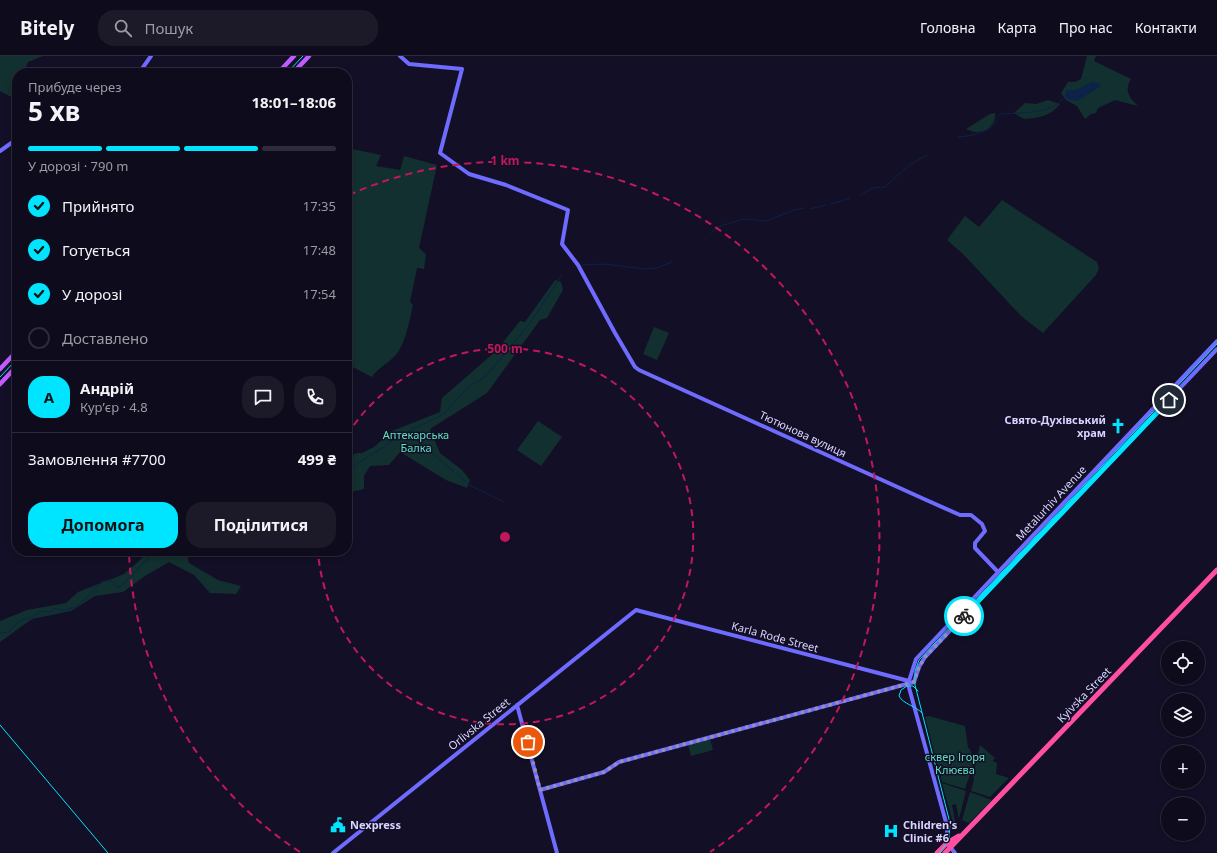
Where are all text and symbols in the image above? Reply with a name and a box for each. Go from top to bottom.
search box [98,10,378,46]
text: Bitely [20,15,74,41]
icon: search [112,17,134,39]
text: Пошук [144,18,193,38]
text: Головна [920,18,976,37]
text: Карта [998,18,1037,37]
text: Про нас [1059,18,1113,37]
text: Контакти [1135,18,1197,37]
text: Прибуде через [28,78,122,96]
text: 18:01–18:06 [251,92,336,112]
text: 5 хв [28,93,80,129]
text: 1 km [490,152,520,169]
text: У дорозі · 790 m [28,157,128,175]
icon: check [28,195,50,217]
text: Прийнято [62,196,134,216]
text: 17:35 [303,197,336,215]
icon: check [28,239,50,261]
text: Готується [62,240,130,260]
text: 17:48 [303,241,336,259]
icon: check [28,283,50,305]
text: У дорозі [62,284,122,304]
text: 17:54 [303,285,336,303]
text: Доставлено [62,328,148,348]
text: 500 m [487,340,523,357]
button: chat [242,376,284,418]
button: phone [294,376,336,418]
text: Андрій [80,378,134,398]
pin [1152,383,1186,417]
text: А [44,387,54,407]
icon: home [1158,389,1180,411]
text: Кур’єр · 4.8 [80,398,148,416]
street label: Тютюнова вулиця [757,407,849,460]
place label: Свято-Духівський храм [1005,412,1106,440]
church icon: Свято-Духівський храм [1109,417,1127,435]
park label: Аптекарська Балка [383,427,449,455]
text: Замовлення #7700 [28,449,166,469]
text: 499 ₴ [298,449,336,469]
street label: Metalurhiv Avenue [1012,462,1089,543]
button: Допомога [28,502,178,548]
button: Поділитися [186,502,336,548]
centre of rings [498,530,512,544]
courier [944,596,984,636]
icon: bike [953,605,975,627]
street label: Karla Rode Street [730,618,820,655]
map controls [1161,641,1205,841]
button: locate [1161,641,1205,685]
street label: Kyivska Street [1053,664,1114,726]
button: layers [1161,693,1205,737]
street label: Orlivska Street [445,694,513,753]
pin [511,725,545,759]
icon: bag [517,731,539,753]
button: + [1161,745,1205,789]
park label: сквер Ігоря Клюєва [925,749,985,777]
button: − [1161,797,1205,841]
public building icon: Nexpress [329,816,347,834]
place label: Nexpress [350,817,401,832]
place label: Children's Clinic #6 [903,817,958,845]
hospital icon: Children's Clinic #6 [882,822,900,840]

